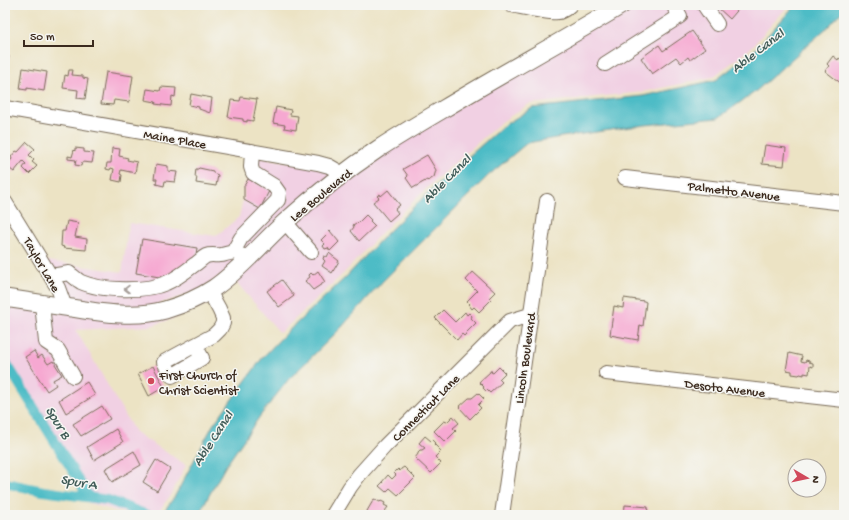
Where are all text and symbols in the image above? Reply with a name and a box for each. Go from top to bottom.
scale bar [24,22,93,48]
water label: Able Canal [729,26,789,78]
text: 50 m [30,31,55,45]
street label: Maine Place [142,128,207,153]
water label: Able Canal [420,151,476,208]
street label: Lee Boulevard [288,165,357,226]
street label: Palmetto Avenue [686,179,781,206]
street label: Taylor Lane [19,234,63,296]
one-way arrow [124,285,130,293]
street label: Lincoln Boulevard [513,311,540,405]
place label: First Church of Christ Scientist [158,369,240,399]
street label: Connecticut Lane [390,372,464,446]
marker: First Church of Christ Scientist [146,376,156,386]
street label: Desoto Avenue [683,377,766,402]
water label: Spur B [40,404,74,444]
water label: Able Canal [190,408,239,470]
north arrow [787,458,827,498]
water label: Spur A [59,472,99,495]
text: N [808,475,821,484]

